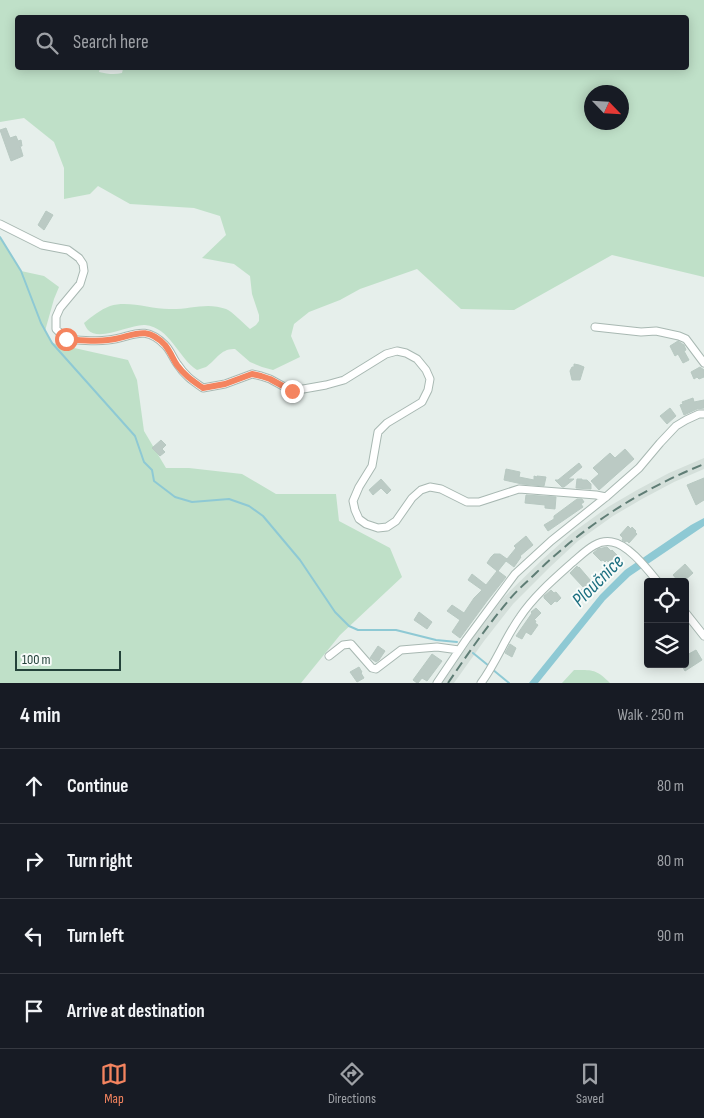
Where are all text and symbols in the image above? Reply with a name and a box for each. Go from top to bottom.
search box [15,15,689,70]
icon: search [33,29,61,57]
text: Search here [73,31,149,54]
north arrow [584,85,629,130]
route start [55,328,78,351]
route end [281,380,304,403]
water label: Ploučnice [567,550,629,612]
map controls [644,578,689,668]
button: locate [644,578,689,623]
button: layers [644,623,689,668]
scale bar [15,648,121,671]
text: 100 m [22,651,51,668]
text: 4 min [20,703,61,728]
text: Walk · 250 m [618,706,684,725]
icon: ahead [20,772,48,800]
text: Continue [67,775,128,798]
text: 80 m [657,777,684,796]
icon: right [20,847,48,875]
text: Turn right [67,850,132,873]
text: 80 m [657,852,684,871]
icon: left [20,922,48,950]
text: Turn left [67,925,124,948]
text: 90 m [657,927,684,946]
icon: arrive [20,997,48,1025]
text: Arrive at destination [67,1000,205,1023]
tab: Map [100,1060,128,1107]
tab: Directions [328,1060,376,1107]
tab: Saved [576,1060,604,1107]

